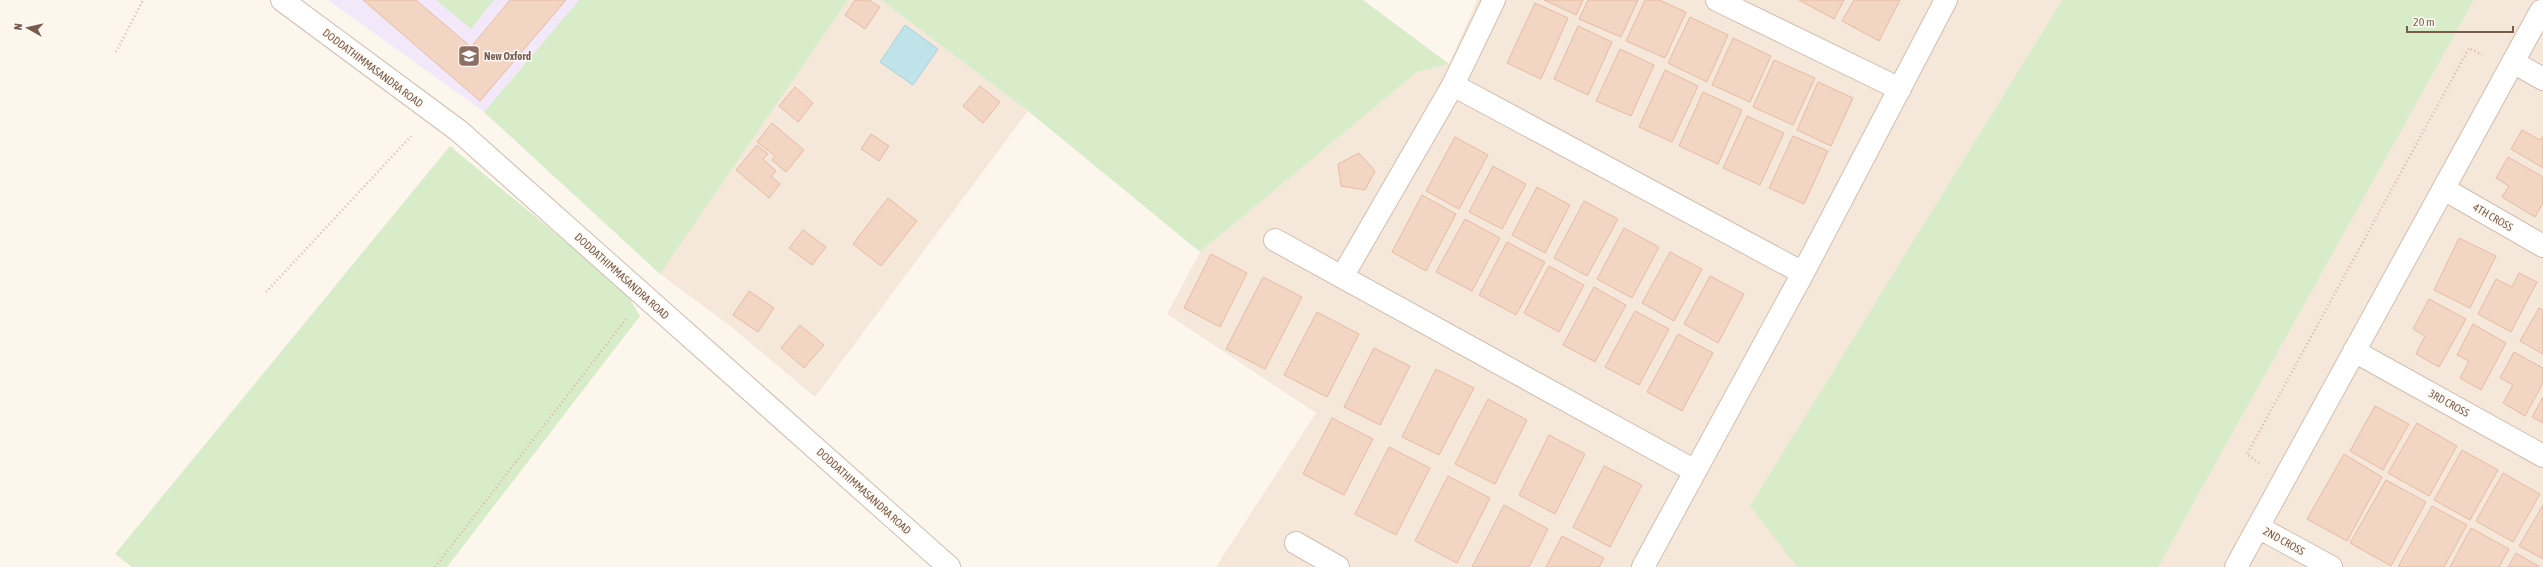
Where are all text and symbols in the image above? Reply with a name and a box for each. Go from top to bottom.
north arrow [8,8,48,48]
scale bar [2407,8,2513,34]
text: 20 m [2413,15,2435,29]
text: N [12,23,24,31]
street label: DODDATHIMMASANDRA ROAD [320,26,426,110]
school or university icon: New Oxford [456,43,482,69]
place label: New Oxford [484,50,531,62]
street label: 4TH CROSS [2471,201,2515,233]
street label: DODDATHIMMASANDRA ROAD [572,231,672,321]
street label: 3RD CROSS [2427,387,2472,419]
street label: DODDATHIMMASANDRA ROAD [814,446,914,536]
street label: 2ND CROSS [2261,525,2307,557]

